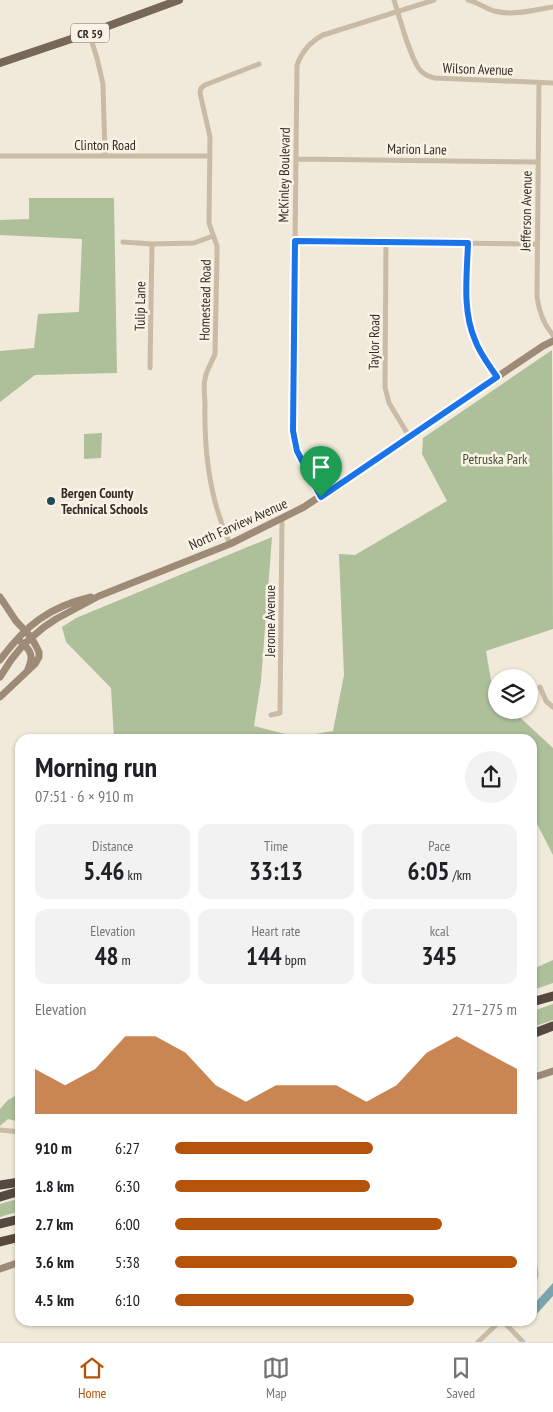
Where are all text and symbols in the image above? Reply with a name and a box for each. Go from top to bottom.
road number: CR 59 [71,23,109,42]
street label: Wilson Avenue [442,59,514,79]
street label: McKinley Boulevard [274,127,294,223]
street label: Clinton Road [74,136,136,154]
street label: Marion Lane [387,139,447,159]
street label: Jefferson Avenue [516,170,536,253]
street label: Homestead Road [195,259,215,341]
street label: Tulip Lane [131,281,149,331]
street label: Taylor Road [365,314,383,370]
pin [300,446,342,497]
park label: Petruska Park [463,450,528,468]
icon: arrive [307,453,335,481]
place label: Bergen County Technical Schools [61,484,148,518]
street label: North Farview Avenue [186,494,290,554]
marker: Bergen County Technical Schools [45,495,57,507]
street label: Jerome Avenue [261,585,279,658]
map controls [488,669,538,719]
button: layers [488,669,538,719]
text: Morning run [35,748,157,785]
button: share [465,751,517,803]
text: 07:51 · 6 × 910 m [35,786,133,806]
text: Distance [92,837,133,855]
text: Time [264,837,288,855]
text: Pace [428,837,450,855]
text: 5.46 [83,855,124,887]
text: 33:13 [249,855,303,887]
text: 6:05 [407,855,450,887]
text: km [124,866,142,884]
text: /km [450,866,471,884]
text: Elevation [90,922,135,940]
text: Heart rate [252,922,300,940]
text: kcal [430,922,449,940]
text: 48 [95,940,119,972]
text: 144 [246,940,282,972]
text: 345 [421,940,457,972]
text: m [119,951,131,969]
text: bpm [282,951,306,969]
text: Elevation [35,999,86,1019]
text: 271–275 m [452,999,517,1019]
text: 910 m [35,1138,72,1158]
text: 6:27 [115,1138,140,1158]
text: 1.8 km [35,1176,74,1196]
text: 6:30 [115,1176,140,1196]
text: 2.7 km [35,1214,73,1234]
text: 6:00 [115,1214,140,1234]
text: 3.6 km [35,1252,74,1272]
text: 5:38 [115,1252,140,1272]
text: 4.5 km [35,1290,74,1310]
text: 6:10 [115,1290,140,1310]
tab: Home [78,1354,106,1402]
tab: Map [262,1354,290,1402]
tab: Saved [446,1354,475,1402]

